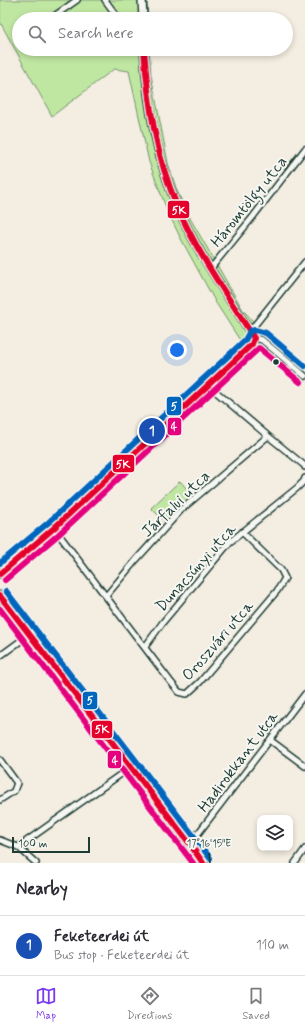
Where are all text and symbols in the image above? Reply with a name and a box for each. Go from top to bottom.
search box [12,12,293,56]
icon: search [26,23,48,45]
text: Search here [58,24,134,44]
street label: Háromtölgy utca [206,152,293,252]
line badge: 5K [167,200,190,219]
text: 5K [172,204,186,218]
your location [167,340,187,360]
unlabelled marker [271,357,281,367]
line badge: 5 [166,396,182,416]
text: 5 [171,400,178,414]
pin: 1 [139,416,165,446]
line badge: 4 [167,417,182,436]
text: 4 [171,420,178,434]
line badge: 5K [112,454,135,473]
text: 5K [116,458,130,472]
street label: Járfalui utca [137,466,215,542]
street label: Dunacsúnyi utca [151,519,241,616]
street label: Oroszvári utca [178,596,259,685]
line badge: 5 [82,691,98,710]
text: 5 [87,694,94,708]
street label: Hadirokkant utca [193,707,283,817]
line badge: 5K [91,720,113,739]
text: 5K [95,723,109,737]
line badge: 4 [107,750,122,769]
text: 4 [112,754,119,768]
map controls [257,815,293,851]
button: layers [257,815,293,851]
scale bar [12,835,90,854]
text: 100 m [18,837,48,851]
text: 17°16'15"E [187,837,231,851]
text: Nearby [16,878,68,900]
text: Feketeerdei út [54,927,149,947]
text: 1 [26,937,32,954]
text: 110 m [256,937,289,954]
text: Bus stop · Feketeerdei út [54,947,189,964]
tab: Map [35,985,57,1023]
tab: Directions [127,985,172,1023]
tab: Saved [242,985,270,1023]

